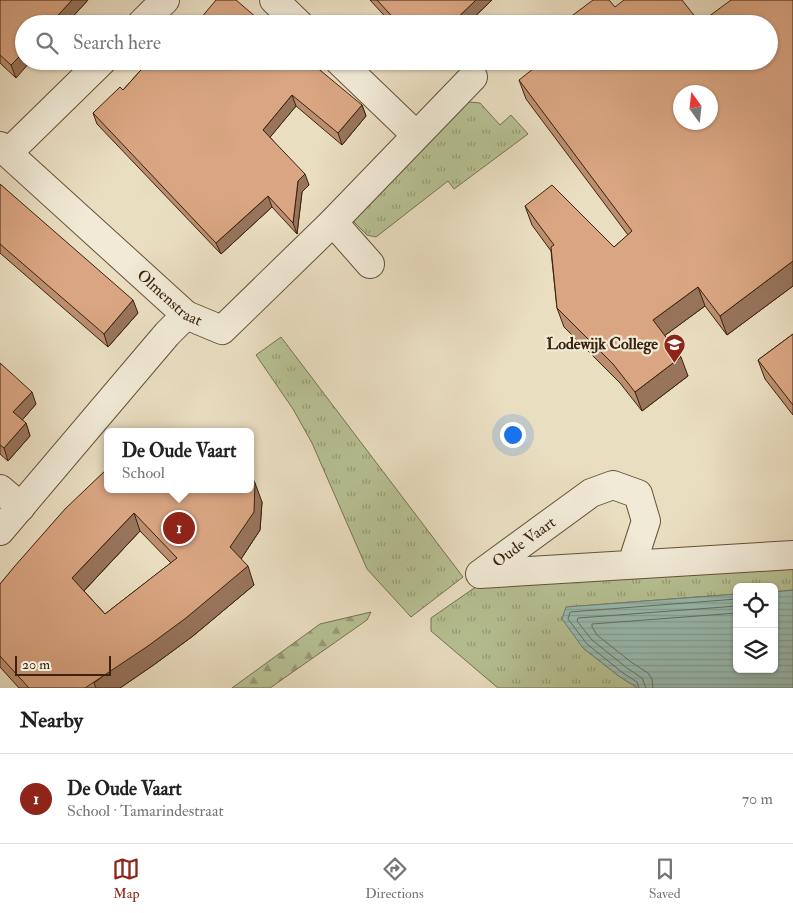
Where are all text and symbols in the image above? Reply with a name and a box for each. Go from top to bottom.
search box [15,15,778,70]
icon: search [33,29,61,57]
text: Search here [73,31,161,55]
north arrow [673,85,718,130]
street label: Olmenstraat [133,265,205,331]
school or university icon: Lodewijk College [662,332,686,363]
place label: Lodewijk College [547,334,658,355]
your location [500,422,526,448]
popup [104,428,254,493]
text: De Oude Vaart [122,439,236,463]
text: School [122,463,165,483]
pin: 1 [163,509,195,547]
street label: Oude Vaart [488,512,560,572]
map controls [733,583,778,673]
button: locate [733,583,778,628]
button: layers [733,628,778,673]
scale bar [15,653,111,676]
text: 20 m [22,656,50,673]
text: Nearby [20,707,83,734]
text: De Oude Vaart [67,777,182,801]
text: 1 [33,789,39,809]
text: 70 m [742,789,773,809]
text: School · Tamarindestraat [67,801,224,821]
tab: Map [112,855,140,902]
tab: Directions [365,855,424,902]
tab: Saved [649,855,681,902]

